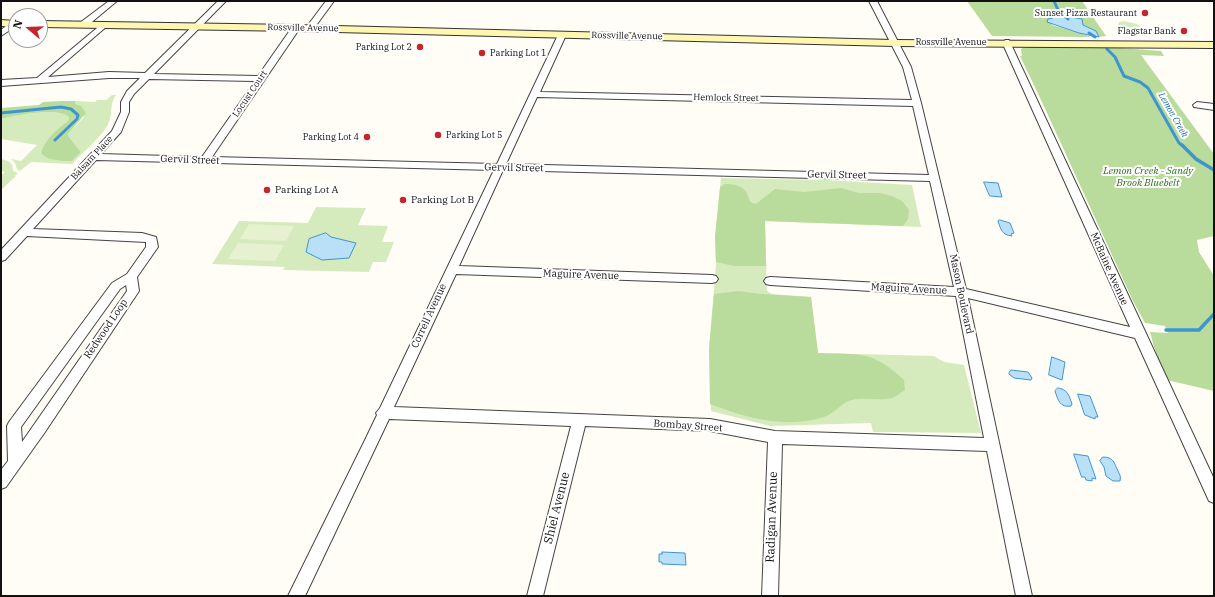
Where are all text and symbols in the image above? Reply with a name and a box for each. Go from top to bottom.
north arrow [8,8,48,48]
place label: Sunset Pizza Restaurant [1035,8,1137,18]
marker: Sunset Pizza Restaurant [1140,8,1150,18]
text: N [10,18,26,31]
street label: Rossville Avenue [267,22,339,34]
place label: Flagstar Bank [1117,26,1176,36]
marker: Flagstar Bank [1179,26,1189,36]
street label: Rossville Avenue [591,30,663,42]
street label: Rossville Avenue [915,37,987,47]
place label: Parking Lot 2 [356,42,412,52]
marker: Parking Lot 2 [415,42,425,52]
marker: Parking Lot 1 [477,48,487,58]
place label: Parking Lot 1 [490,48,546,58]
street label: Locust Court [230,69,270,119]
water label: Lemon Creek [1156,91,1190,139]
street label: Hemlock Street [693,92,759,104]
marker: Parking Lot 5 [433,130,443,140]
place label: Parking Lot 5 [446,130,502,140]
place label: Parking Lot 4 [303,132,359,142]
marker: Parking Lot 4 [362,132,372,142]
street label: Balsam Place [69,134,115,182]
street label: Gervil Street [160,153,220,167]
street label: Gervil Street [484,161,544,175]
park label: Lemon Creek - Sandy Brook Bluebelt [1103,165,1193,188]
street label: Gervil Street [807,168,867,182]
place label: Parking Lot A [275,184,338,196]
marker: Parking Lot A [262,185,272,195]
place label: Parking Lot B [411,194,474,206]
marker: Parking Lot B [398,195,408,205]
street label: McBaine Avenue [1088,231,1130,307]
street label: Mason Boulevard [947,253,975,335]
street label: Maguire Avenue [543,268,619,282]
street label: Maguire Avenue [871,281,947,297]
street label: Correll Avenue [409,282,449,350]
street label: Redwood Loop [82,297,130,361]
street label: Bombay Street [653,418,723,434]
street label: Shiel Avenue [541,471,573,545]
street label: Radigan Avenue [763,471,781,563]

